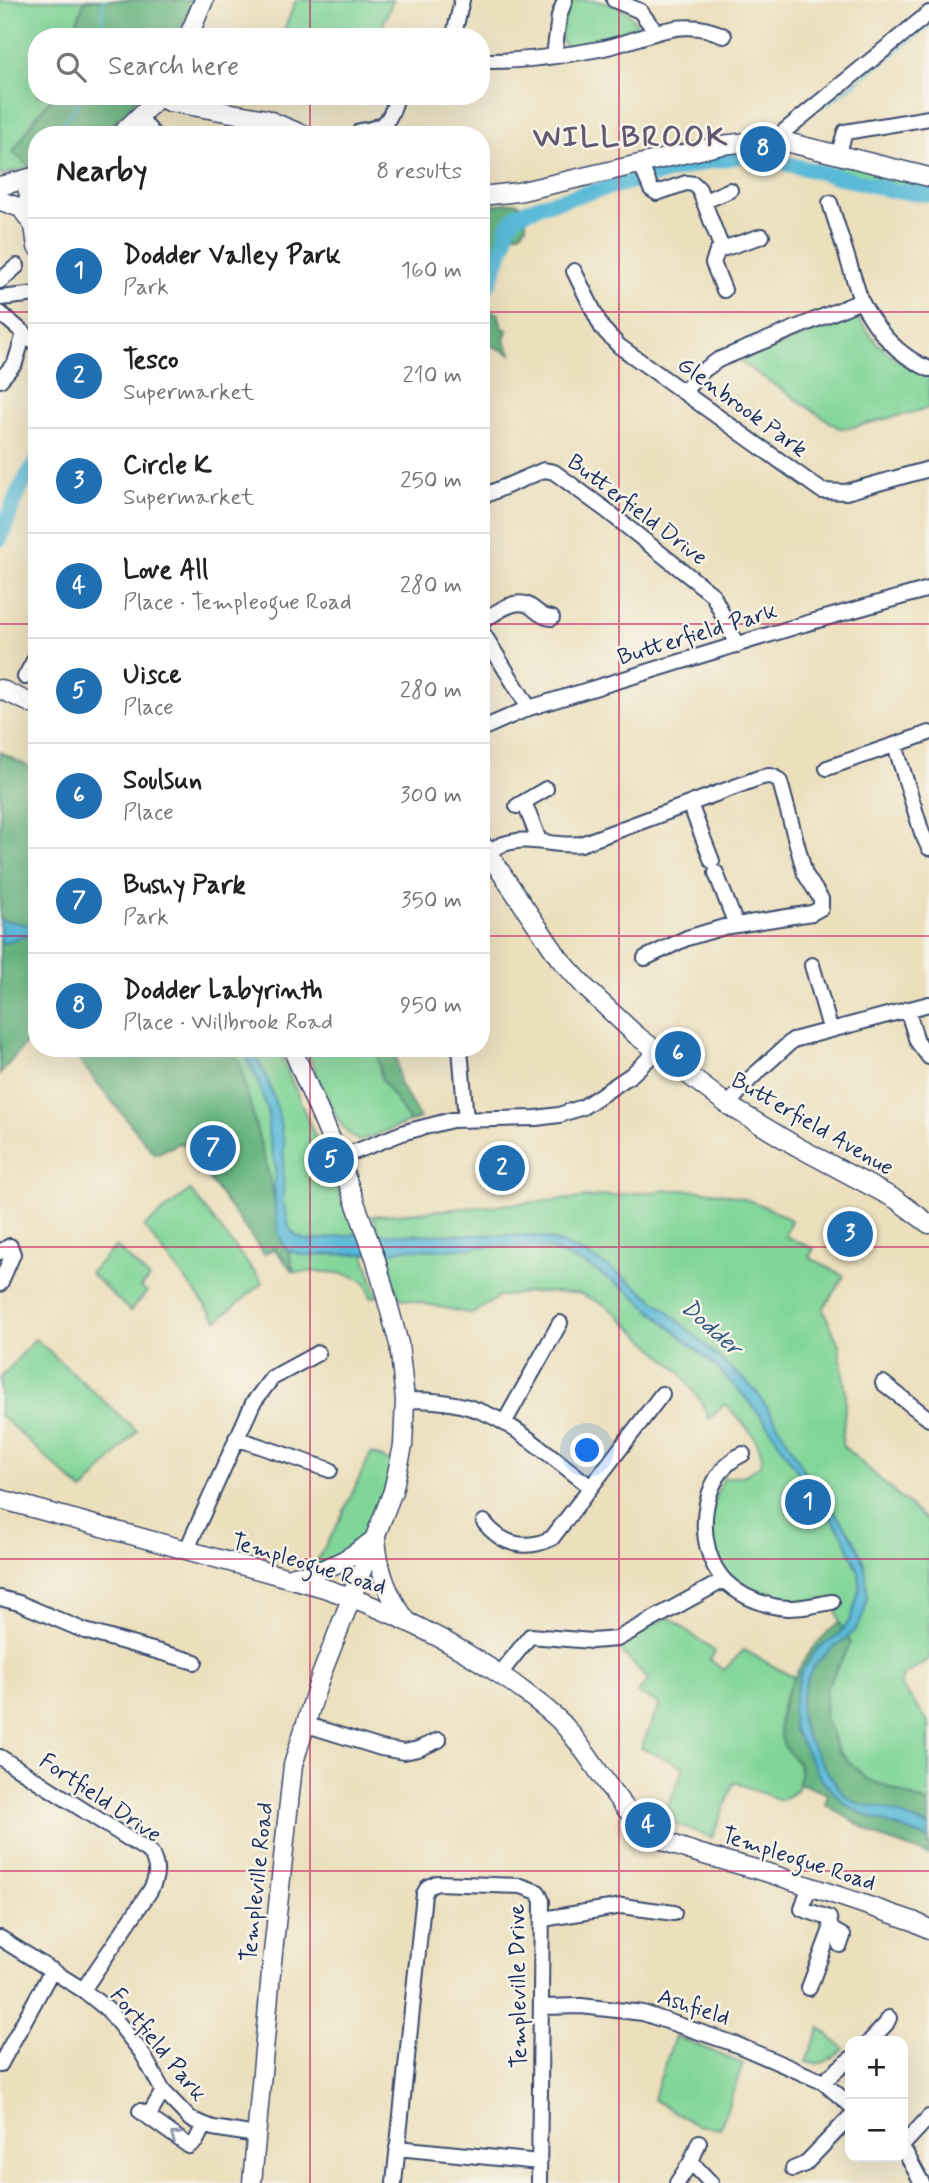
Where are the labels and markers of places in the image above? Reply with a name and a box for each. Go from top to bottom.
pin: 8 [740,123,786,175]
pin: 6 [655,1028,701,1080]
pin: 7 [190,1122,236,1174]
pin: 5 [308,1134,354,1186]
pin: 2 [479,1142,525,1194]
pin: 3 [827,1208,873,1260]
pin: 1 [785,1476,831,1528]
pin: 4 [625,1799,671,1851]

